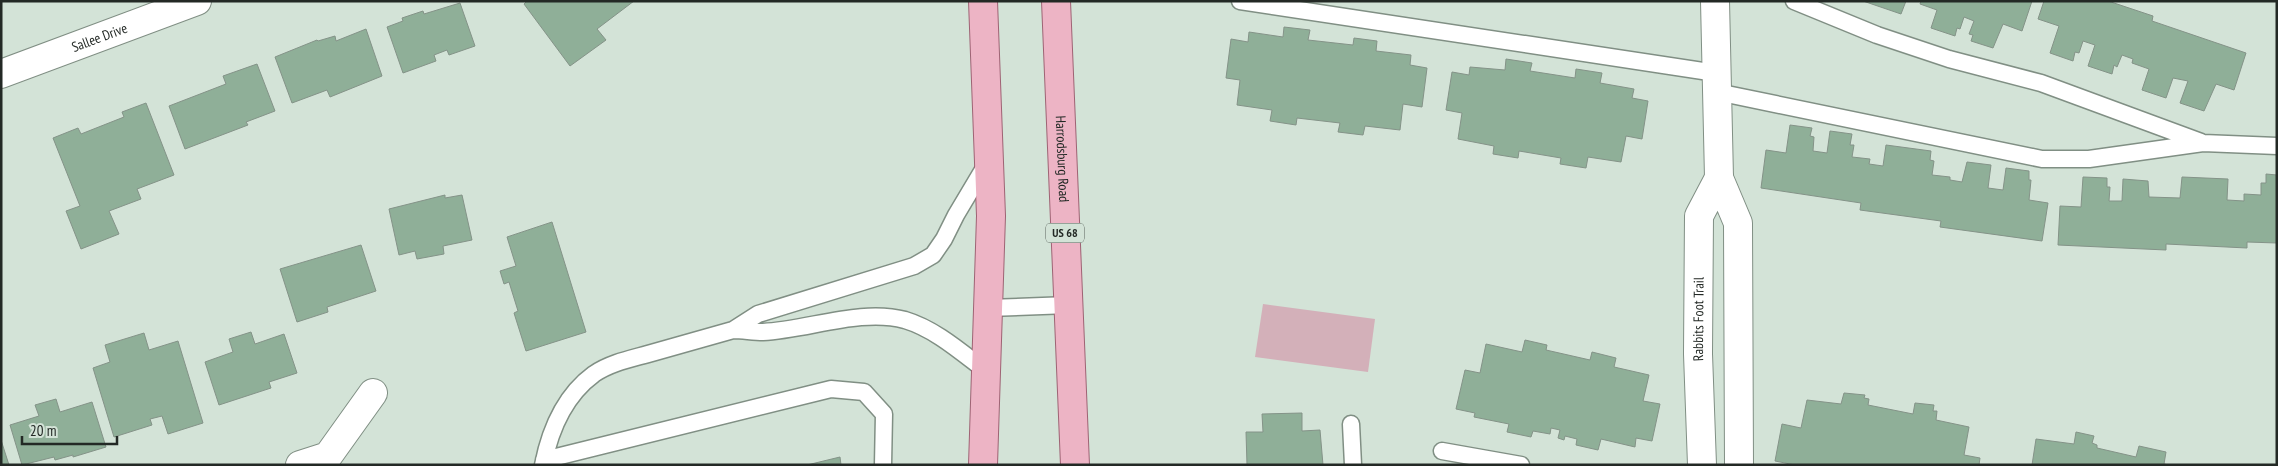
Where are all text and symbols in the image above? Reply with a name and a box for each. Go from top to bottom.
street label: Sallee Drive [69,19,130,56]
street label: Harrodsburg Road [1052,115,1073,203]
road number: US 68 [1046,224,1084,242]
street label: Rabbits Foot Trail [1689,276,1708,362]
scale bar [22,414,118,446]
text: 20 m [30,421,56,440]

